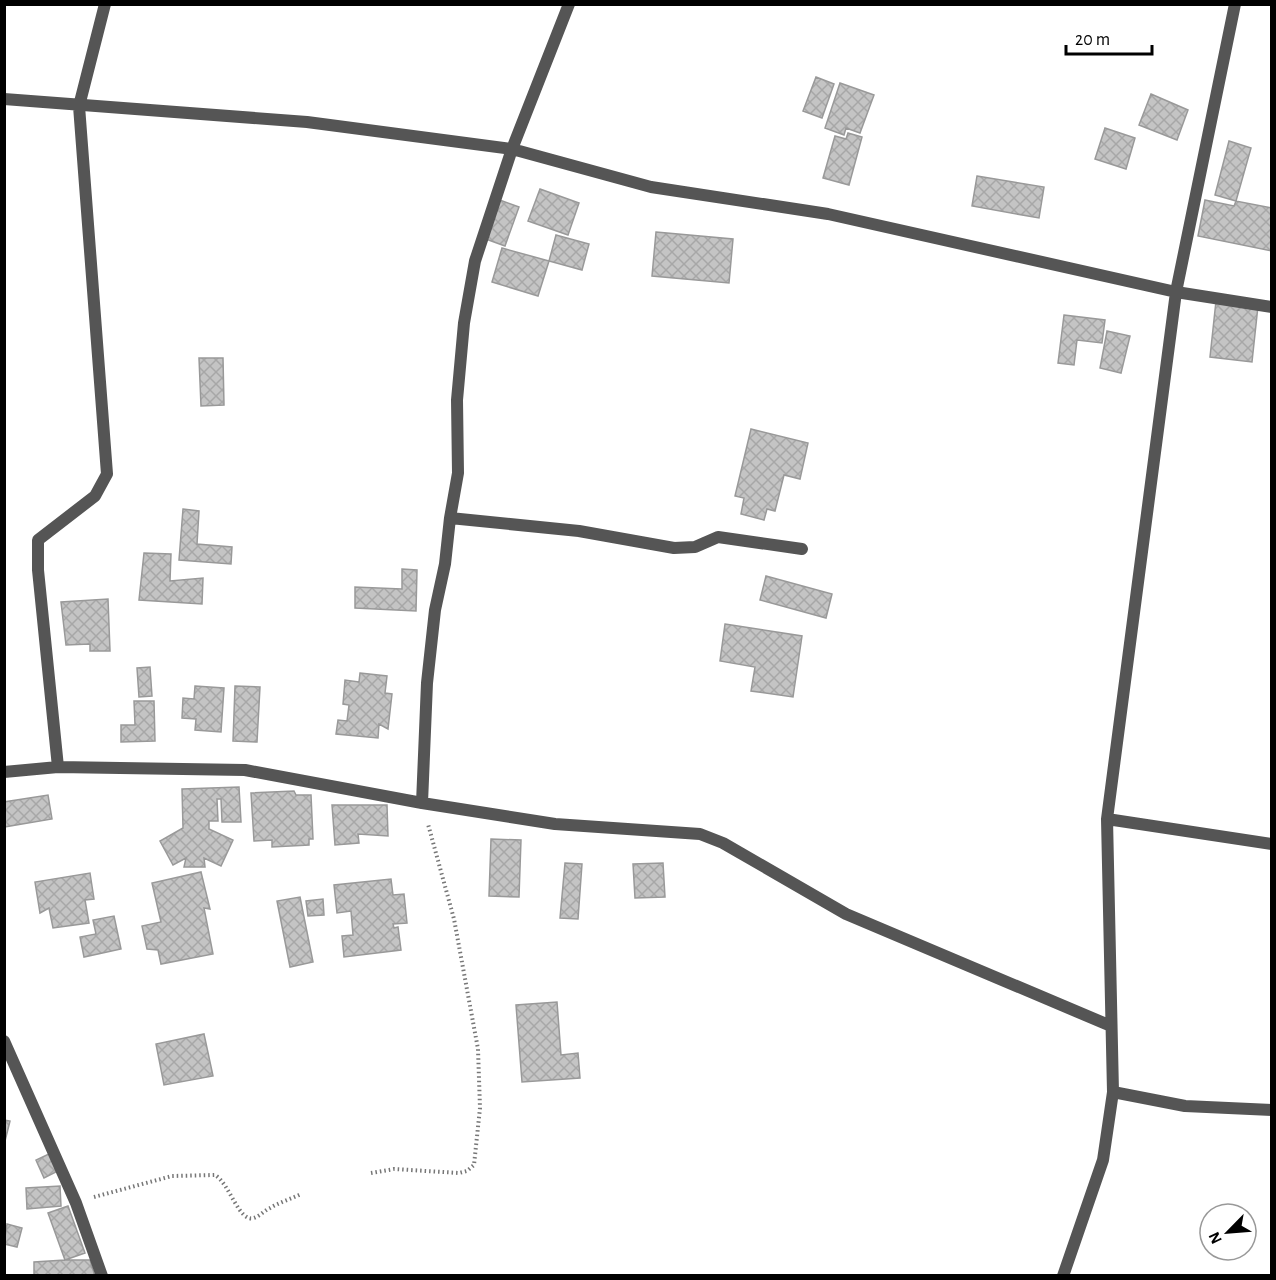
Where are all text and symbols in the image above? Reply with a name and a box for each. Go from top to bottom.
scale bar [1066,18,1152,56]
text: 20 m [1075,31,1110,49]
north arrow [1198,1202,1258,1262]
text: N [1206,1229,1225,1246]

